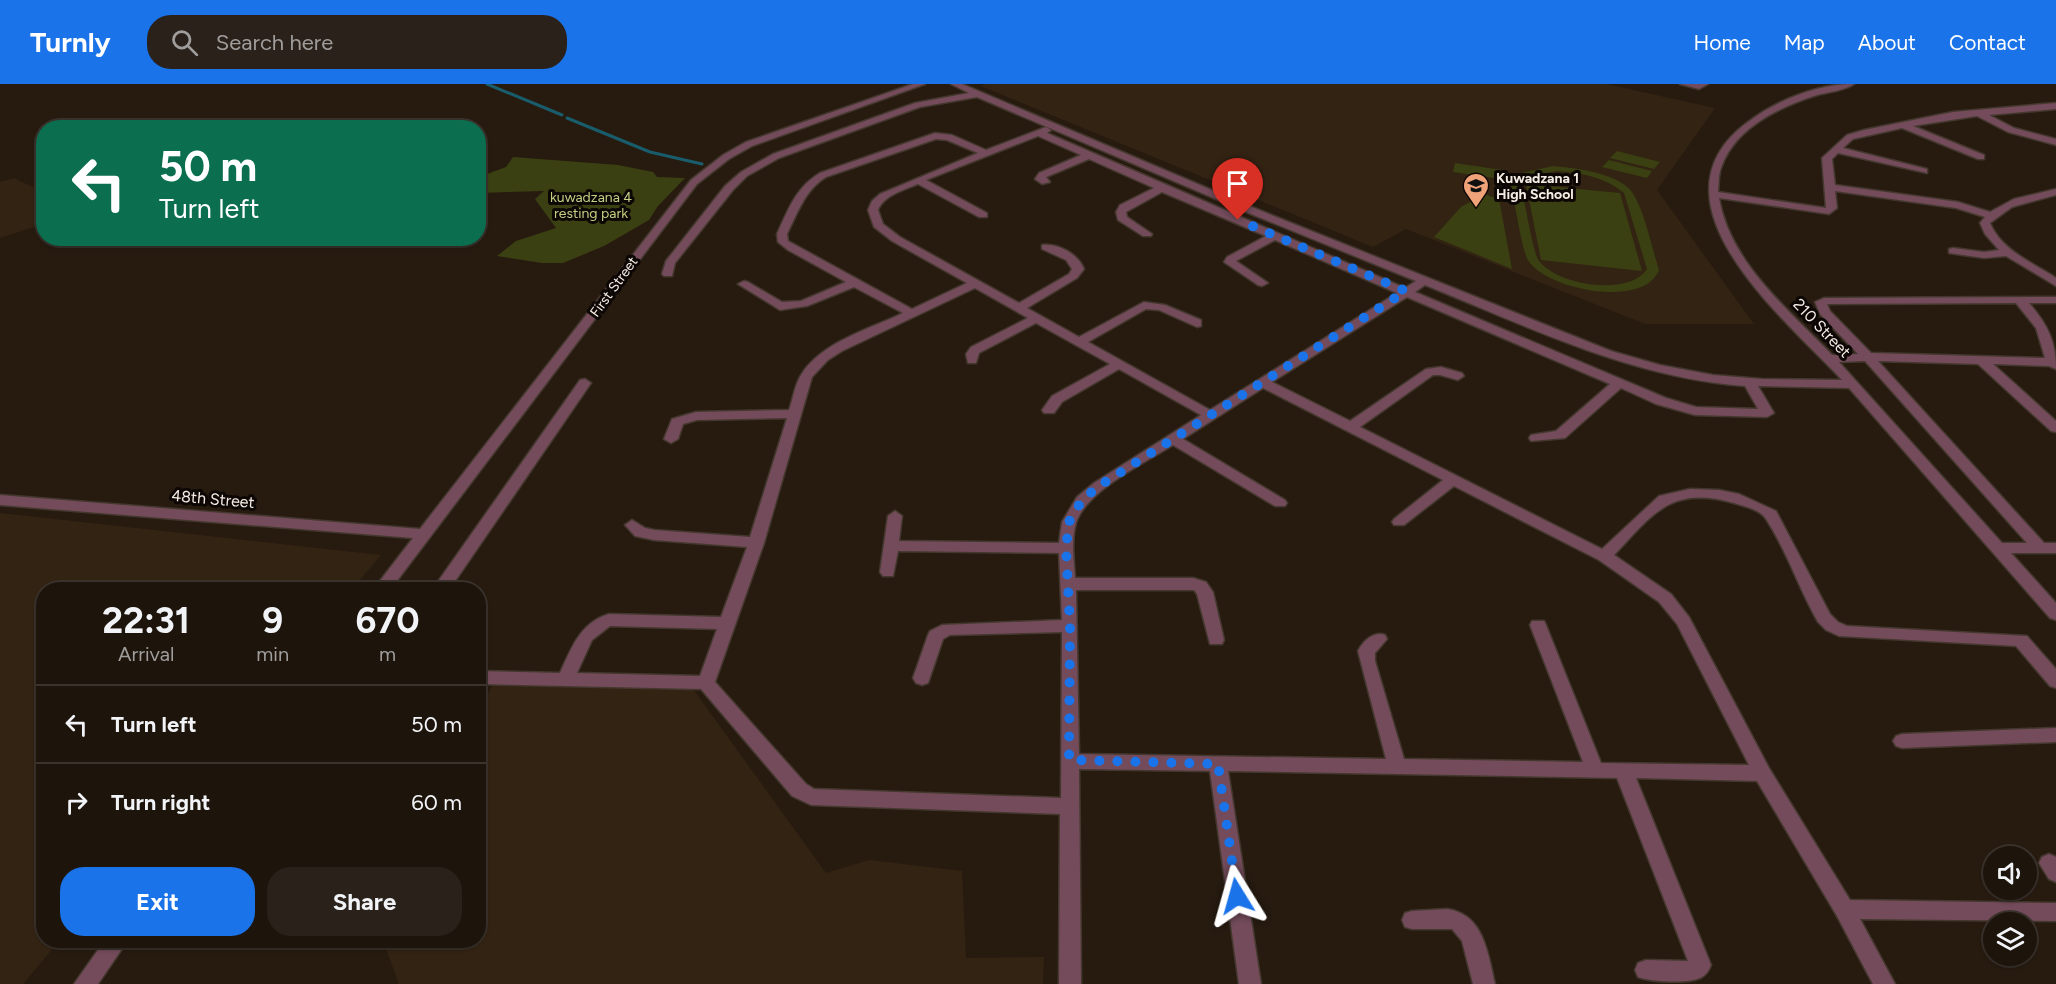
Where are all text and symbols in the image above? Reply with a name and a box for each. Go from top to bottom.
search box [147,15,567,69]
text: Turnly [30,25,111,59]
icon: search [168,26,201,59]
text: Search here [216,29,333,56]
text: Home [1694,30,1751,55]
text: Map [1784,30,1825,55]
text: About [1858,30,1916,55]
text: Contact [1949,30,2026,55]
text: 50 m [159,141,257,192]
icon: left [60,144,138,222]
pin [1212,158,1263,220]
icon: arrive [1221,167,1254,200]
place label: Kuwadzana 1 High School [1496,170,1579,203]
school or university icon: Kuwadzana 1 High School [1461,171,1491,209]
park label: kuwadzana 4 resting park [550,189,632,222]
text: Turn left [159,192,259,225]
street label: First Street [587,254,641,320]
street label: 210 Street [1789,295,1855,361]
street label: 48th Street [171,486,255,512]
text: 22:31 [102,599,190,642]
text: 9 [262,599,283,642]
text: 670 [355,599,420,642]
text: Arrival [118,642,174,666]
text: min [256,642,289,666]
text: m [379,642,396,666]
icon: left [60,708,93,741]
text: Turn left [111,711,197,738]
text: 50 m [411,711,462,738]
icon: right [60,786,93,819]
text: Turn right [111,789,210,816]
text: 60 m [411,789,462,816]
map controls [1983,846,2037,966]
button: sound [1983,846,2037,900]
position arrow [1205,864,1269,928]
button: Exit [60,867,255,936]
button: Share [267,867,462,936]
button: layers [1983,912,2037,966]

